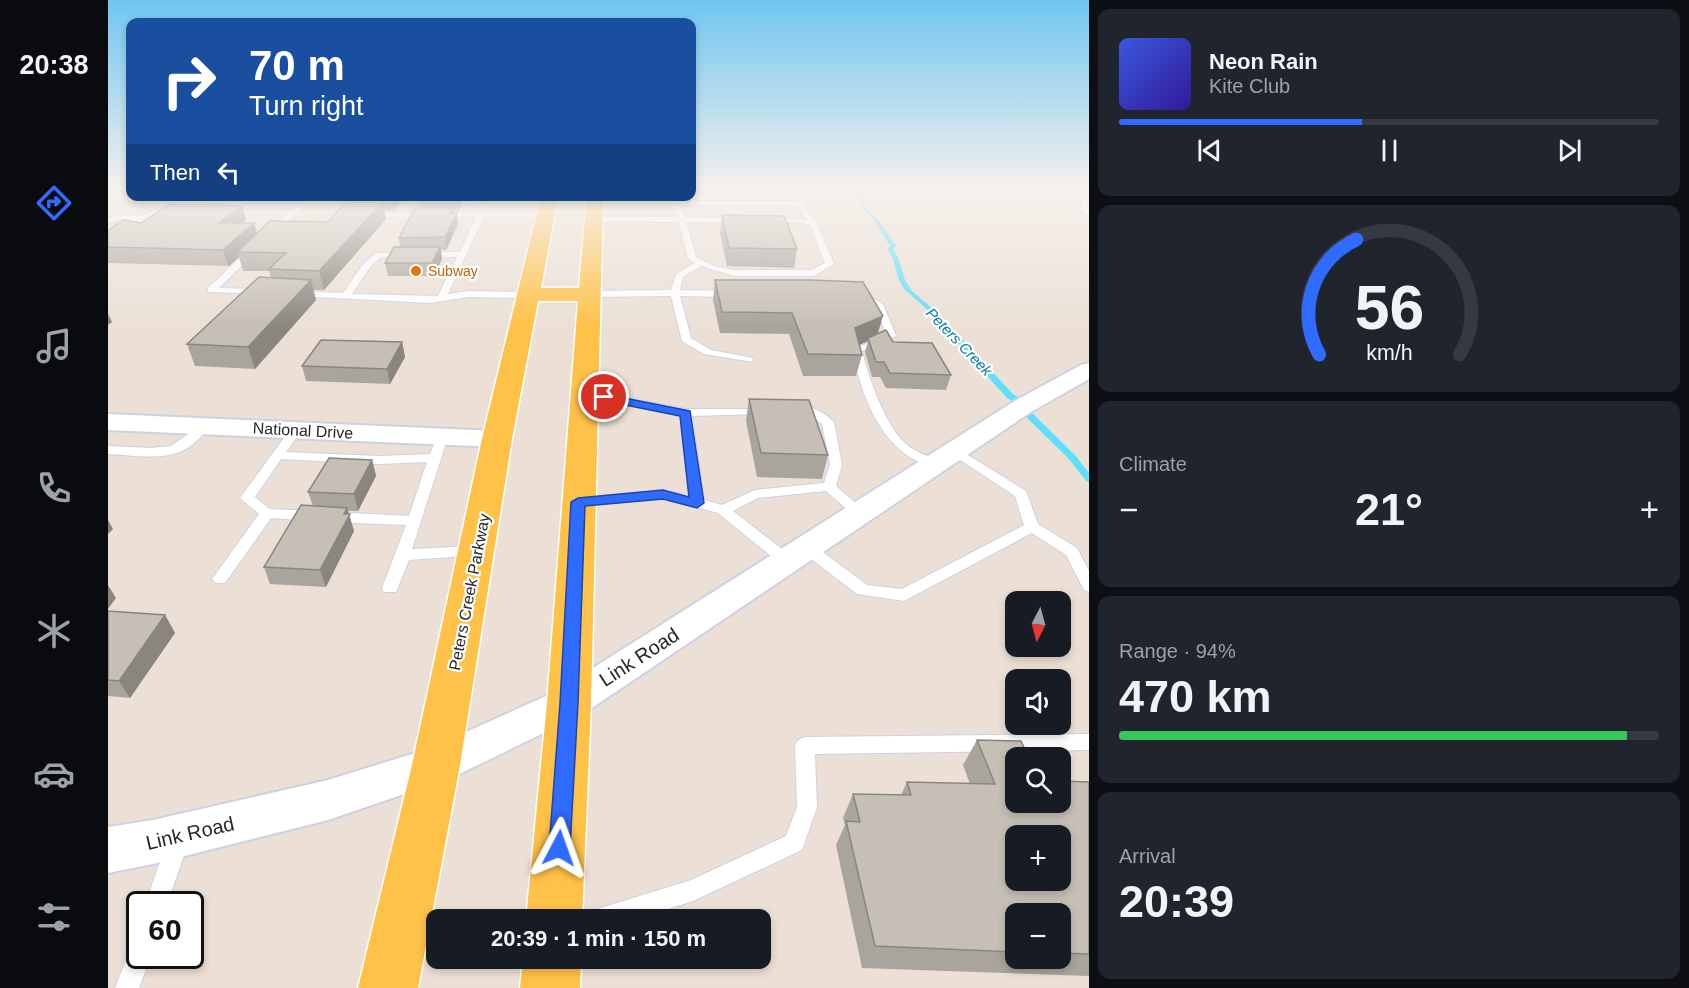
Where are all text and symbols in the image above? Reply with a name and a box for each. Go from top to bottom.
icon: right [150,42,228,120]
text: 70 m [249,42,345,89]
text: Neon Rain [1209,49,1318,74]
text: 20:38 [19,50,89,80]
text: Kite Club [1209,75,1290,97]
text: Turn right [249,91,364,121]
icon: previous [1193,134,1226,167]
icon: pause [1373,134,1406,167]
icon: next [1553,134,1586,167]
icon: left [212,156,245,189]
text: Then [150,160,200,185]
icon: directions [33,182,75,224]
place label: Subway [428,263,478,279]
marker: Subway [409,264,423,278]
text: 56 [1354,273,1424,342]
water label: Peters Creek [923,304,997,380]
icon: music [33,325,75,367]
text: km/h [1366,342,1412,366]
pin [578,371,629,422]
icon: arrive [587,380,620,413]
street label: National Drive [252,419,354,442]
text: Climate [1119,453,1187,475]
icon: phone [33,467,75,509]
text: 21° [1355,484,1423,535]
text: − [1119,491,1138,528]
text: + [1640,491,1659,528]
street label: Peters Creek Parkway [446,512,493,672]
north arrow [1005,591,1071,657]
map controls [1005,591,1071,969]
icon: climate [33,610,75,652]
street label: Link Road [595,623,683,691]
text: Range · 94% [1119,640,1236,662]
button: sound [1005,669,1071,735]
text: 470 km [1119,671,1272,722]
button: search [1005,747,1071,813]
icon: car [33,753,75,795]
street label: Link Road [144,812,236,854]
position arrow [527,816,591,880]
button: + [1005,825,1071,891]
text: Arrival [1119,845,1176,867]
text: 20:39 [1119,876,1234,927]
speed limit sign: 60 [126,891,204,969]
icon: filters [33,896,75,938]
button: − [1005,903,1071,969]
text: 20:39 · 1 min · 150 m [491,926,706,951]

